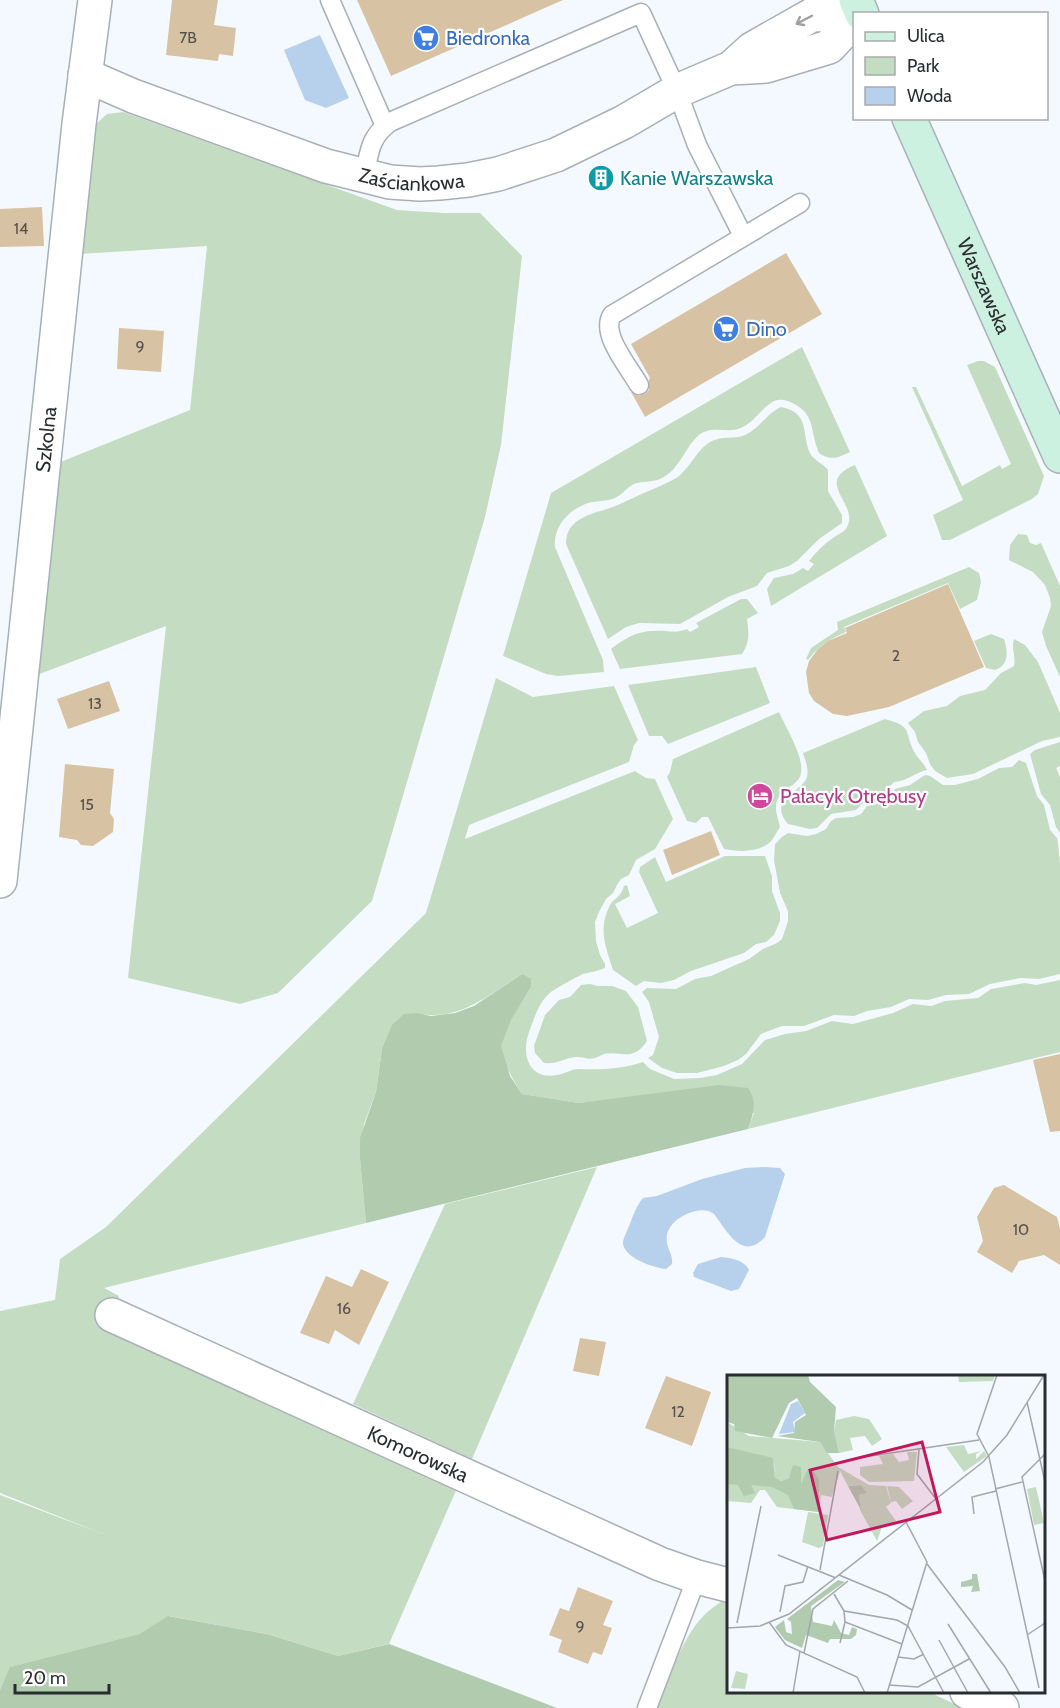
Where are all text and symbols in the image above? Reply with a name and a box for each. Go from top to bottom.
legend [853,12,1048,120]
one-way arrow [796,14,813,26]
supermarket icon: Biedronka [411,23,441,53]
text: Ulica [907,25,945,47]
place label: Biedronka [446,26,530,50]
house number: 7B [179,28,197,47]
text: Park [907,55,940,77]
text: Woda [907,85,952,107]
street label: Zaściankowa [356,163,466,196]
building icon: Kanie Warszawska [586,163,616,193]
place label: Kanie Warszawska [620,166,774,190]
house number: 14 [14,219,28,238]
street label: Warszawska [952,234,1016,338]
supermarket icon: Dino [711,314,741,344]
place label: Dino [746,317,787,341]
house number: 9 [135,337,145,356]
street label: Szkolna [31,405,61,473]
house number: 2 [892,646,900,665]
house number: 13 [88,694,102,713]
hotel icon: Pałacyk Otrębusy [745,781,775,811]
place label: Pałacyk Otrębusy [780,784,926,808]
house number: 15 [80,795,94,814]
house number: 10 [1013,1220,1029,1239]
house number: 16 [337,1299,351,1318]
inset map [727,1375,1045,1693]
house number: 12 [671,1402,685,1421]
street label: Komorowska [364,1421,473,1488]
house number: 9 [575,1617,585,1636]
scale bar [15,1657,110,1695]
text: 20 m [24,1667,66,1689]

